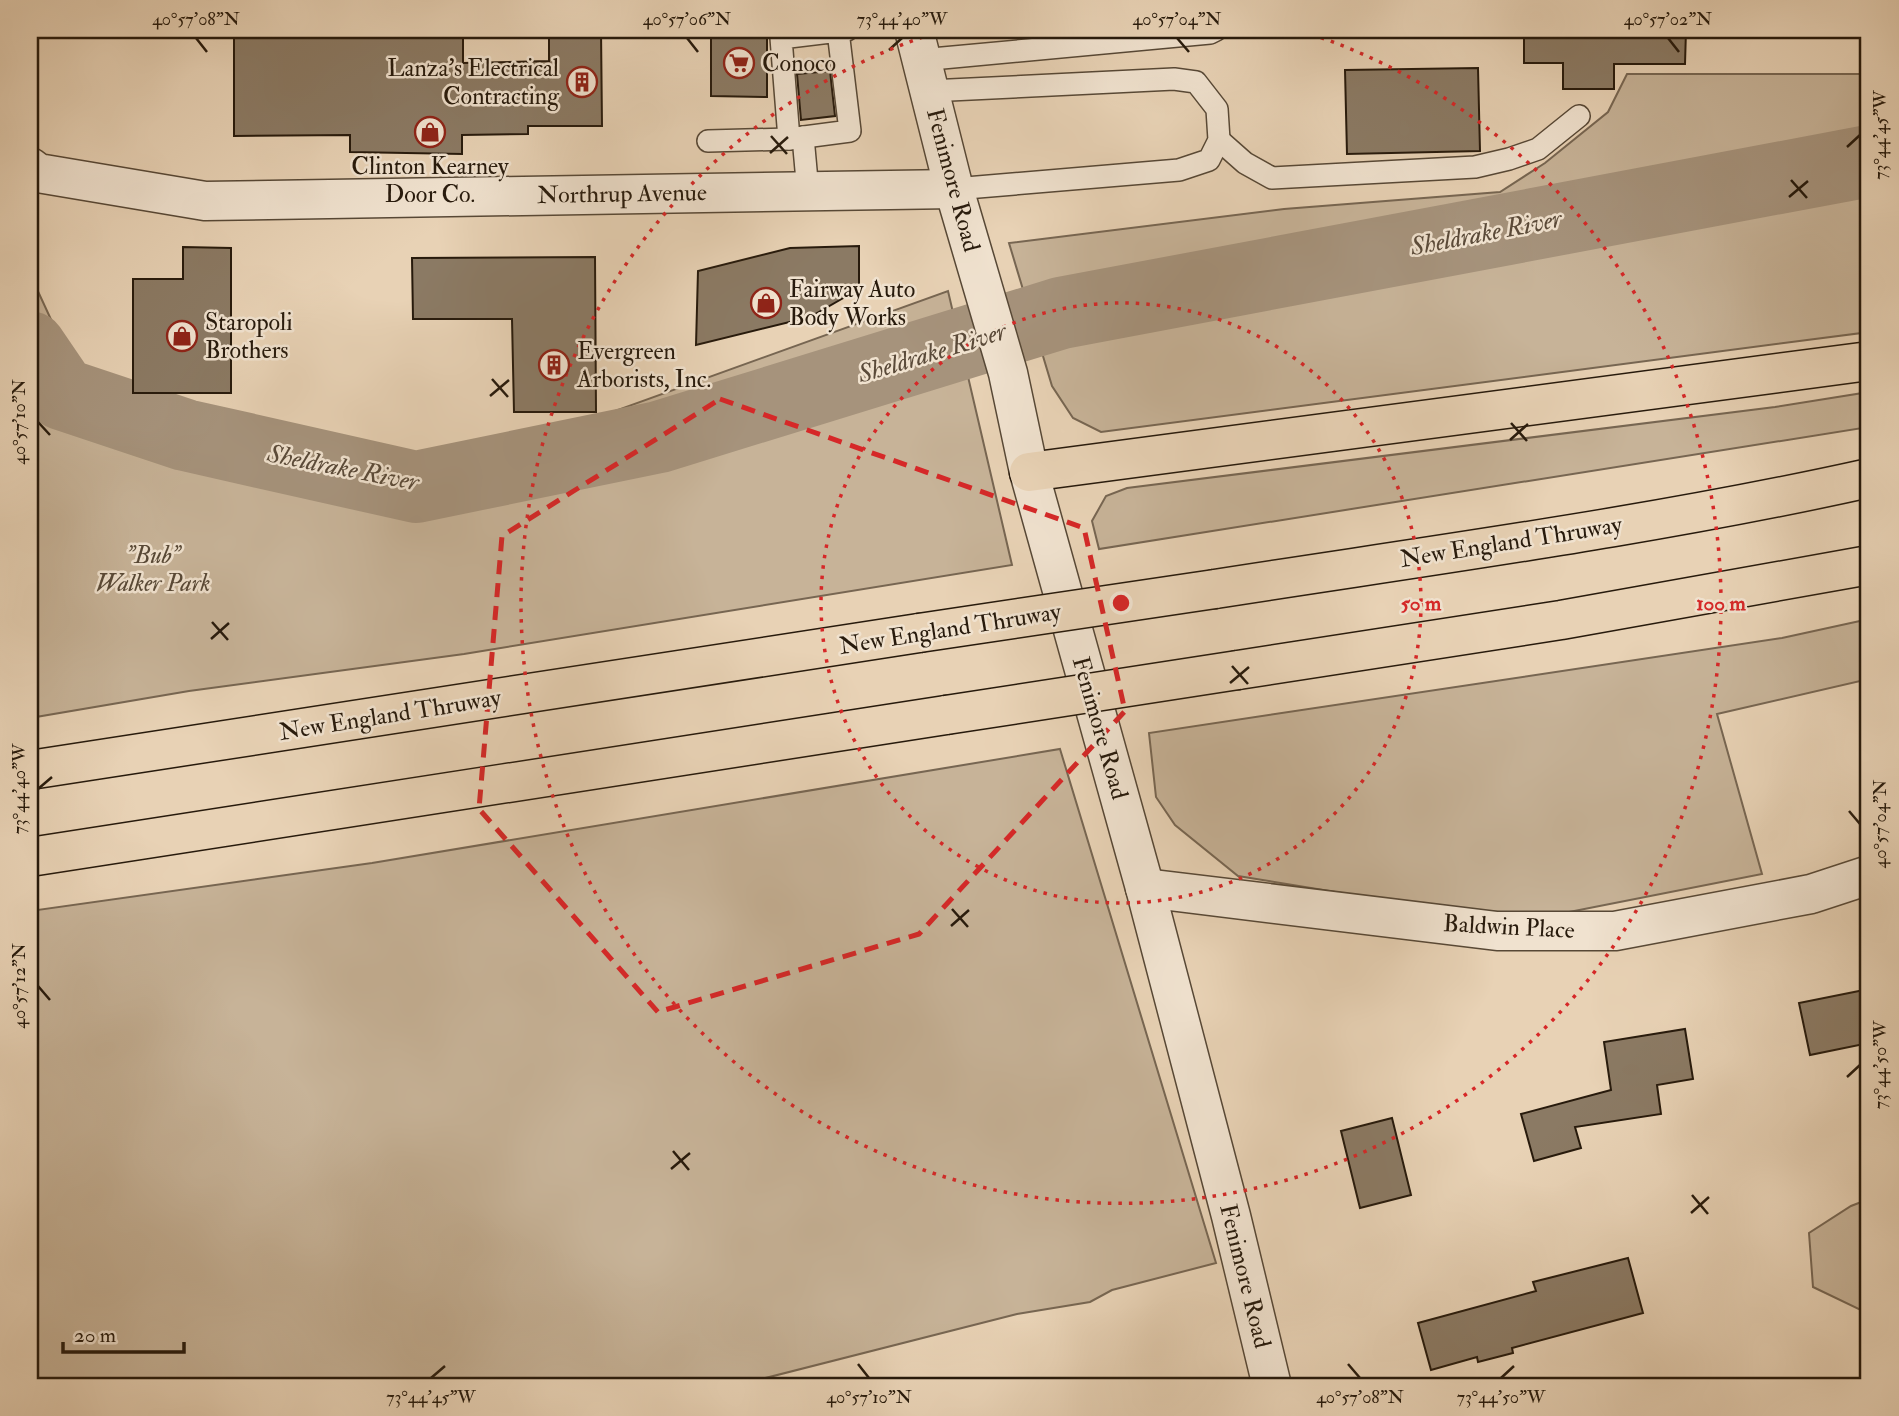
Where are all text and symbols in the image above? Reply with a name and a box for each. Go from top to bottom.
text: 40°57'08"N [152,8,240,31]
text: 40°57'06"N [643,8,731,31]
text: 73°44'40"W [857,8,948,31]
text: 40°57'04"N [1133,8,1221,31]
text: 40°57'02"N [1624,8,1712,31]
supermarket icon: Conoco [722,46,756,80]
place label: Conoco [762,48,836,79]
place label: Lanza's Electrical Contracting [387,53,560,112]
building icon: Lanza's Electrical Contracting [565,65,599,99]
text: 73°44'45"W [1869,90,1892,180]
street label: Fenimore Road [919,105,987,255]
shop icon: Clinton Kearney Door Co. [413,115,447,149]
place label: Clinton Kearney Door Co. [351,151,509,210]
street label: Northrup Avenue [537,177,707,211]
water label: Sheldrake River [1407,202,1566,264]
place label: Fairway Auto Body Works [789,274,915,333]
shop icon: Fairway Auto Body Works [749,286,783,320]
place label: Staropoli Brothers [205,307,293,366]
water label: Sheldrake River [853,315,1011,391]
shop icon: Staropoli Brothers [165,319,199,353]
place label: Evergreen Arborists, Inc. [576,336,711,395]
building icon: Evergreen Arborists, Inc. [537,348,571,382]
text: 40°57'10"N [8,379,31,465]
water label: Sheldrake River [264,437,423,499]
street label: New England Thruway [1398,509,1625,575]
park label: "Bub" Walker Park [95,540,211,599]
text: 50 m [1401,590,1442,617]
text: 100 m [1696,590,1747,617]
centre of rings [1109,591,1133,615]
street label: New England Thruway [837,596,1064,662]
street label: Fenimore Road [1065,653,1135,803]
street label: New England Thruway [277,682,504,748]
text: 73°44'40"W [8,743,31,834]
text: 40°57'04"N [1869,780,1892,868]
street label: Baldwin Place [1442,908,1576,946]
text: 40°57'12"N [8,943,31,1029]
text: 73°44'50"W [1869,1020,1892,1109]
street label: Fenimore Road [1212,1201,1278,1351]
scale bar [63,1311,184,1355]
text: 20 m [74,1322,116,1349]
text: 73°44'45"W [386,1386,476,1409]
text: 40°57'10"N [826,1386,912,1409]
text: 40°57'08"N [1316,1386,1404,1409]
text: 73°44'50"W [1457,1386,1546,1409]

